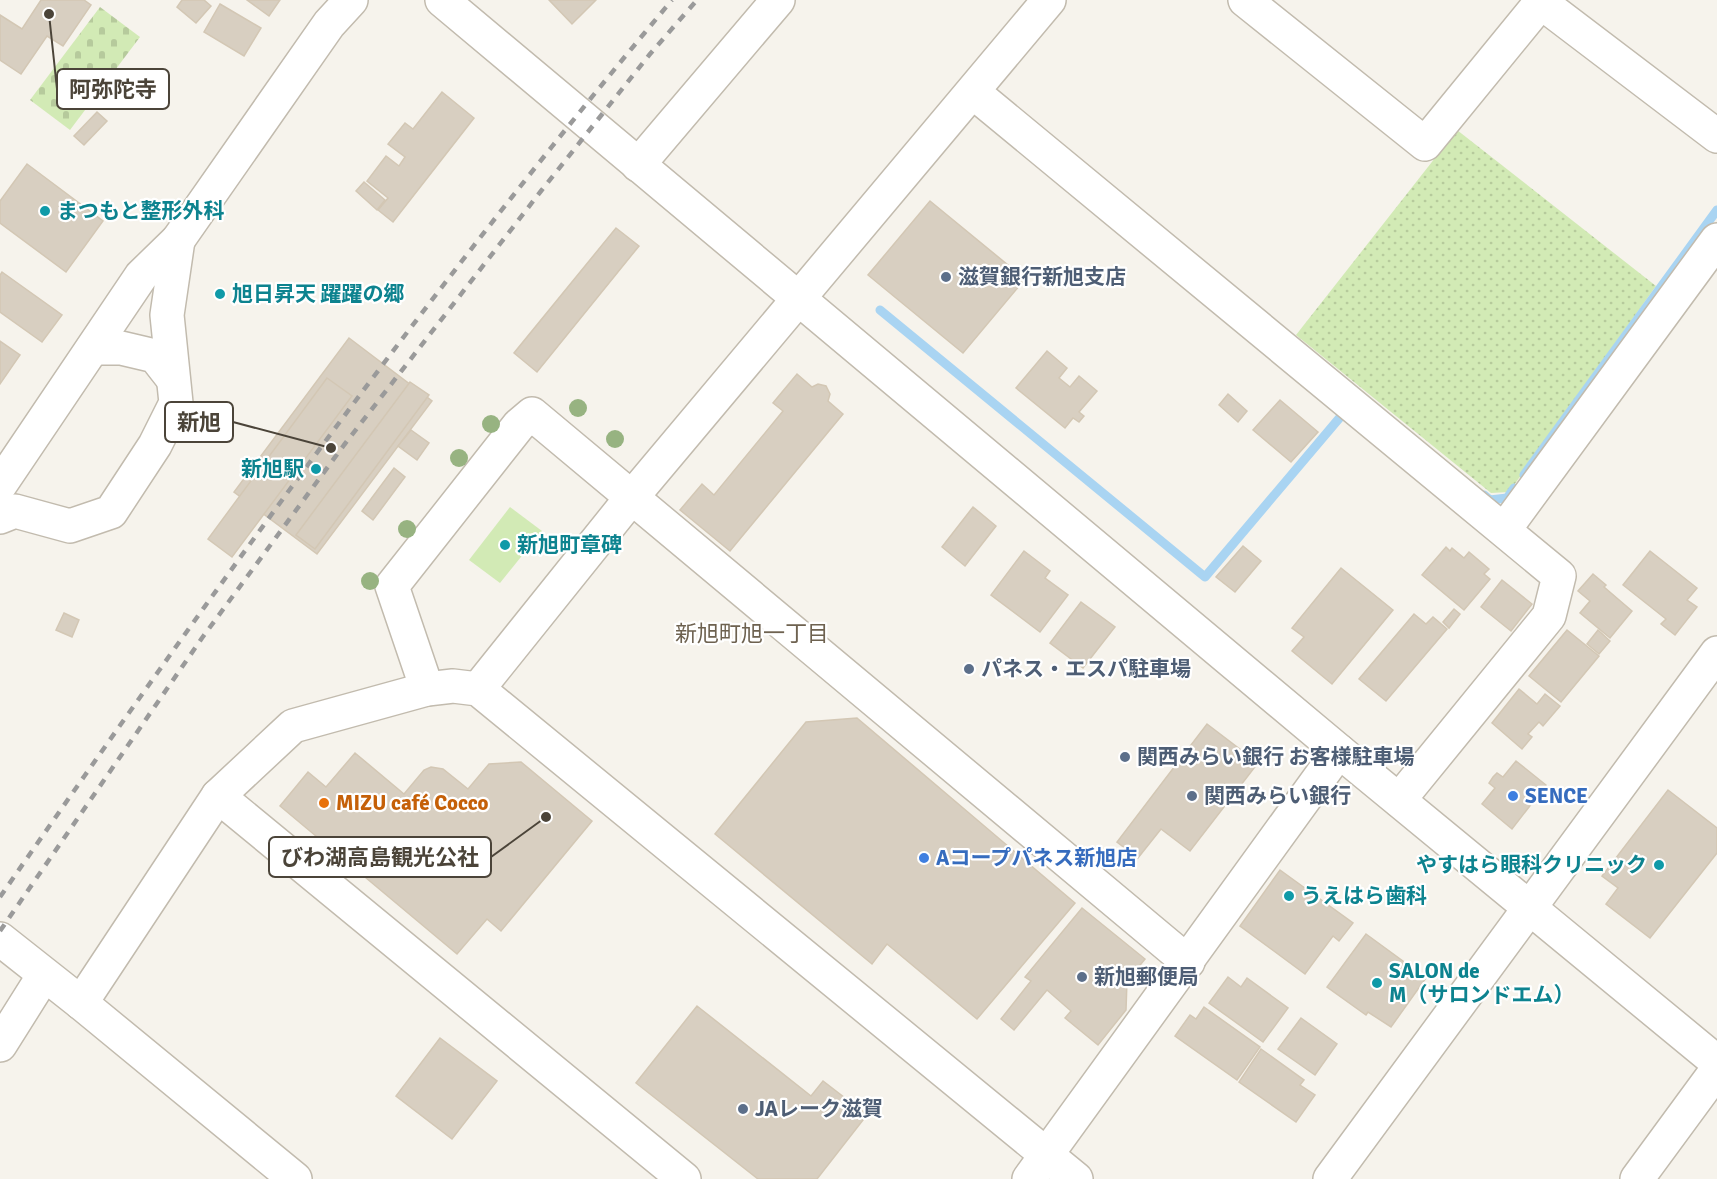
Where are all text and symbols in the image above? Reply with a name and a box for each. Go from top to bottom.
callout: 阿弥陀寺 [57,69,169,109]
text: 阿弥陀寺 [69,76,157,103]
place label: まつもと整形外科 [57,198,225,224]
marker: まつもと整形外科 [38,204,52,218]
place label: 滋賀銀行新旭支店 [958,264,1126,290]
marker: 滋賀銀行新旭支店 [939,270,953,284]
place label: 旭日昇天 躍躍の郷 [232,281,405,307]
marker: 旭日昇天 躍躍の郷 [213,287,227,301]
callout: 新旭 [165,402,233,442]
text: 新旭 [177,409,221,436]
place label: 新旭駅 [241,456,304,482]
marker: 新旭駅 [309,462,323,476]
place label: 新旭町章碑 [517,532,622,558]
marker: 新旭町章碑 [498,538,512,552]
district label: 新旭町旭一丁目 [675,620,829,647]
place label: パネス・エスパ駐車場 [981,656,1191,682]
marker: パネス・エスパ駐車場 [962,662,976,676]
place label: 関西みらい銀行 お客様駐車場 [1137,744,1415,770]
marker: 関西みらい銀行 お客様駐車場 [1118,750,1132,764]
place label: 関西みらい銀行 [1204,783,1351,809]
place label: SENCE [1525,783,1588,809]
marker: 関西みらい銀行 [1185,789,1199,803]
marker: SENCE [1506,789,1520,803]
place label: MIZU café Cocco [336,790,489,816]
marker: MIZU café Cocco [317,796,331,810]
callout: びわ湖高島観光公社 [269,837,491,877]
text: びわ湖高島観光公社 [281,844,479,871]
place label: Aコープパネス新旭店 [936,845,1137,871]
marker: Aコープパネス新旭店 [917,851,931,865]
place label: やすはら眼科クリニック [1416,852,1647,878]
marker: やすはら眼科クリニック [1652,858,1666,872]
place label: うえはら歯科 [1301,883,1427,909]
marker: うえはら歯科 [1282,889,1296,903]
place label: SALON de M（サロンドエム） [1389,958,1575,1008]
place label: 新旭郵便局 [1094,964,1199,990]
marker: 新旭郵便局 [1075,970,1089,984]
marker: SALON de M（サロンドエム） [1370,976,1384,990]
place label: JAレーク滋賀 [755,1096,883,1122]
marker: JAレーク滋賀 [736,1102,750,1116]

